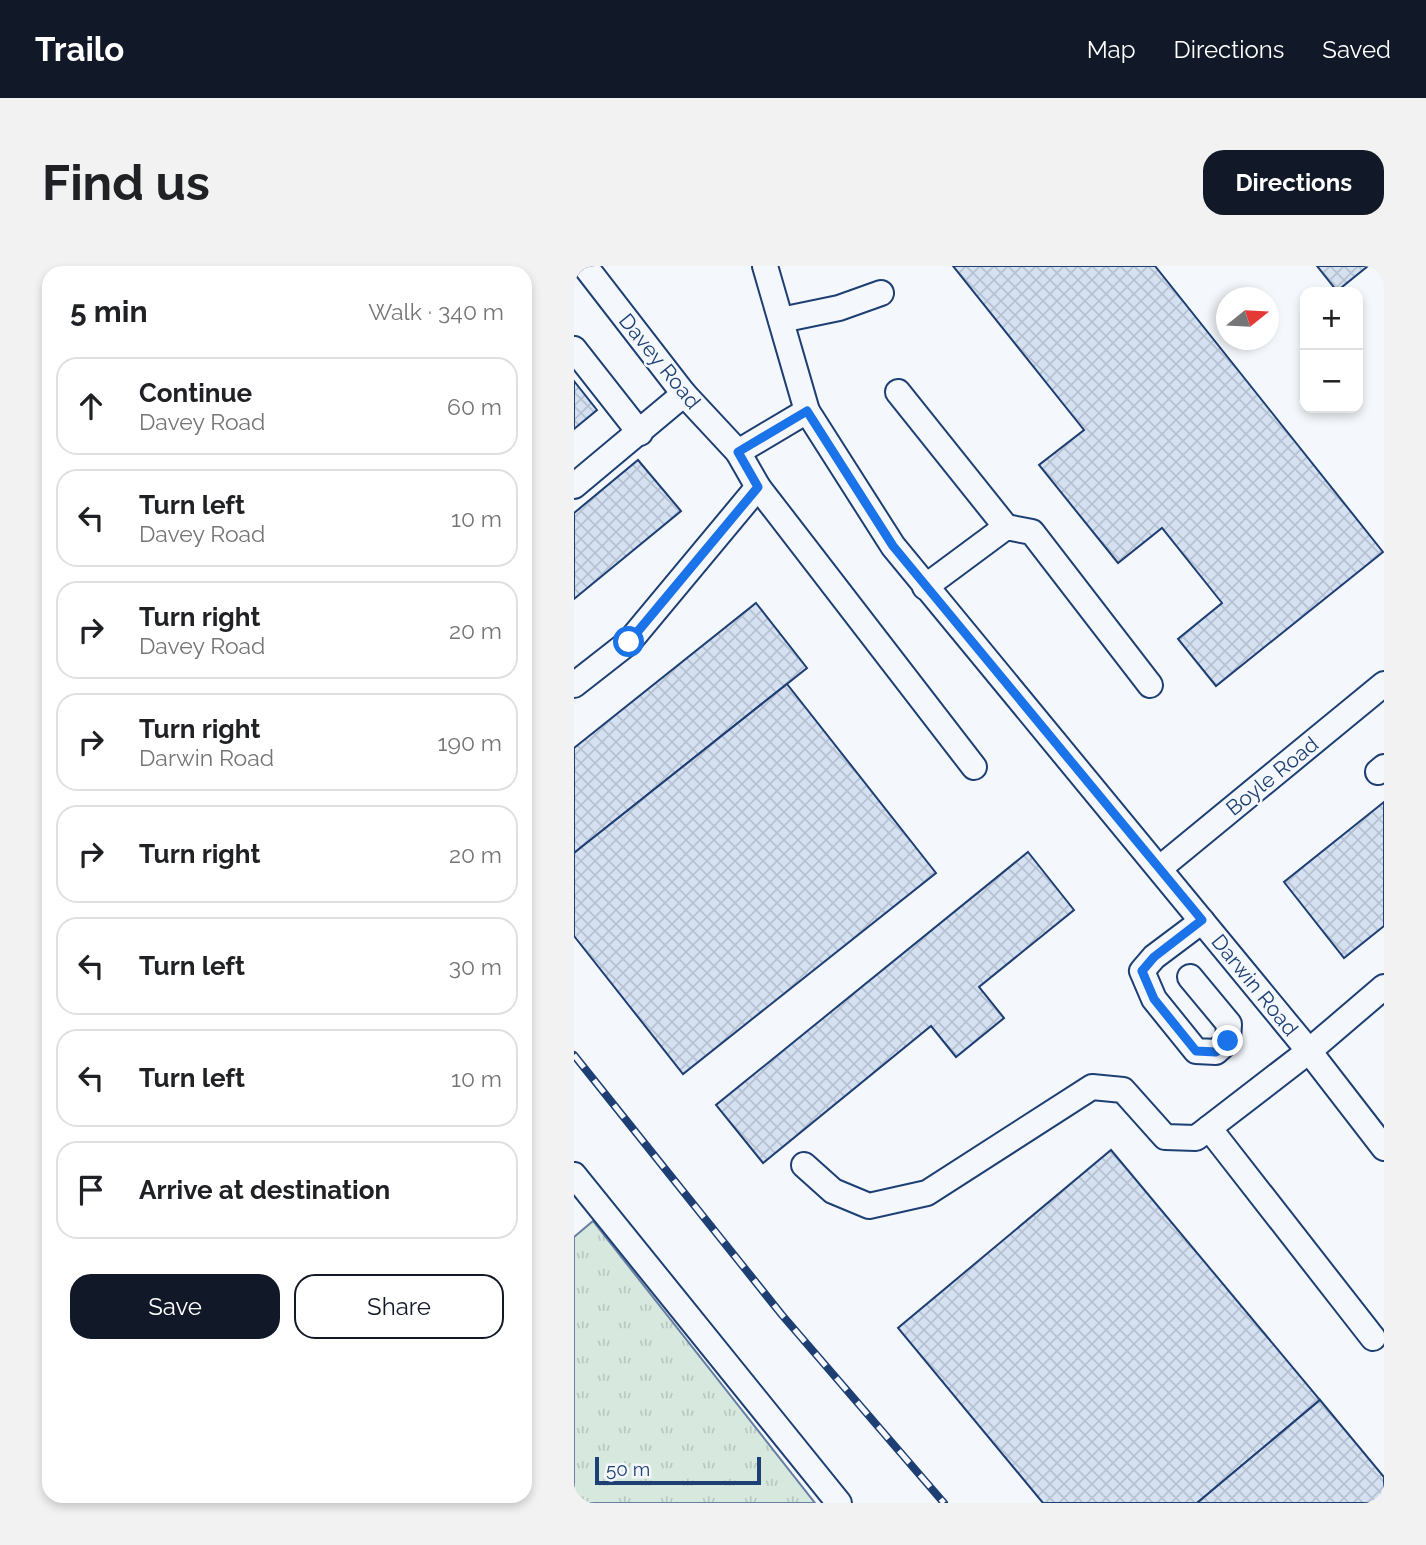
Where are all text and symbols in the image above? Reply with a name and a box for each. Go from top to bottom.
text: Trailo [35,30,124,69]
text: Map [1087,35,1136,64]
text: Directions [1174,35,1284,64]
text: Saved [1322,35,1391,64]
button: Directions [1203,150,1384,215]
text: Find us [42,154,210,211]
north arrow [1216,287,1279,350]
map controls [1300,287,1363,413]
button: + [1300,287,1363,350]
text: 5 min [70,294,148,329]
text: Walk · 340 m [368,298,504,325]
street label: Davey Road [614,308,706,414]
button: − [1300,350,1363,413]
text: Continue [139,378,252,408]
icon: ahead [72,387,110,425]
text: 60 m [447,393,502,420]
text: Davey Road [139,408,265,435]
text: Turn left [139,490,245,520]
icon: left [72,499,110,537]
text: 10 m [451,505,502,532]
text: Davey Road [139,520,265,547]
text: Turn right [139,602,260,632]
icon: right [72,611,110,649]
text: 20 m [449,617,502,644]
route start [613,626,644,657]
text: Davey Road [139,632,265,659]
text: Turn right [139,714,260,744]
icon: right [72,723,110,761]
text: 190 m [438,729,502,756]
street label: Boyle Road [1221,731,1323,821]
text: Darwin Road [139,744,274,771]
icon: right [72,835,110,873]
text: Turn right [139,839,260,869]
text: 20 m [449,841,502,868]
street label: Darwin Road [1206,929,1304,1041]
icon: left [72,947,110,985]
text: Turn left [139,951,245,981]
text: 30 m [449,953,502,980]
route end [1212,1025,1243,1056]
icon: left [72,1059,110,1097]
text: Turn left [139,1063,245,1093]
text: 10 m [451,1065,502,1092]
icon: arrive [72,1171,110,1209]
text: Arrive at destination [139,1175,390,1205]
button: Save [70,1274,280,1339]
button: Share [294,1274,504,1339]
scale bar [595,1454,761,1486]
text: 50 m [606,1458,650,1480]

